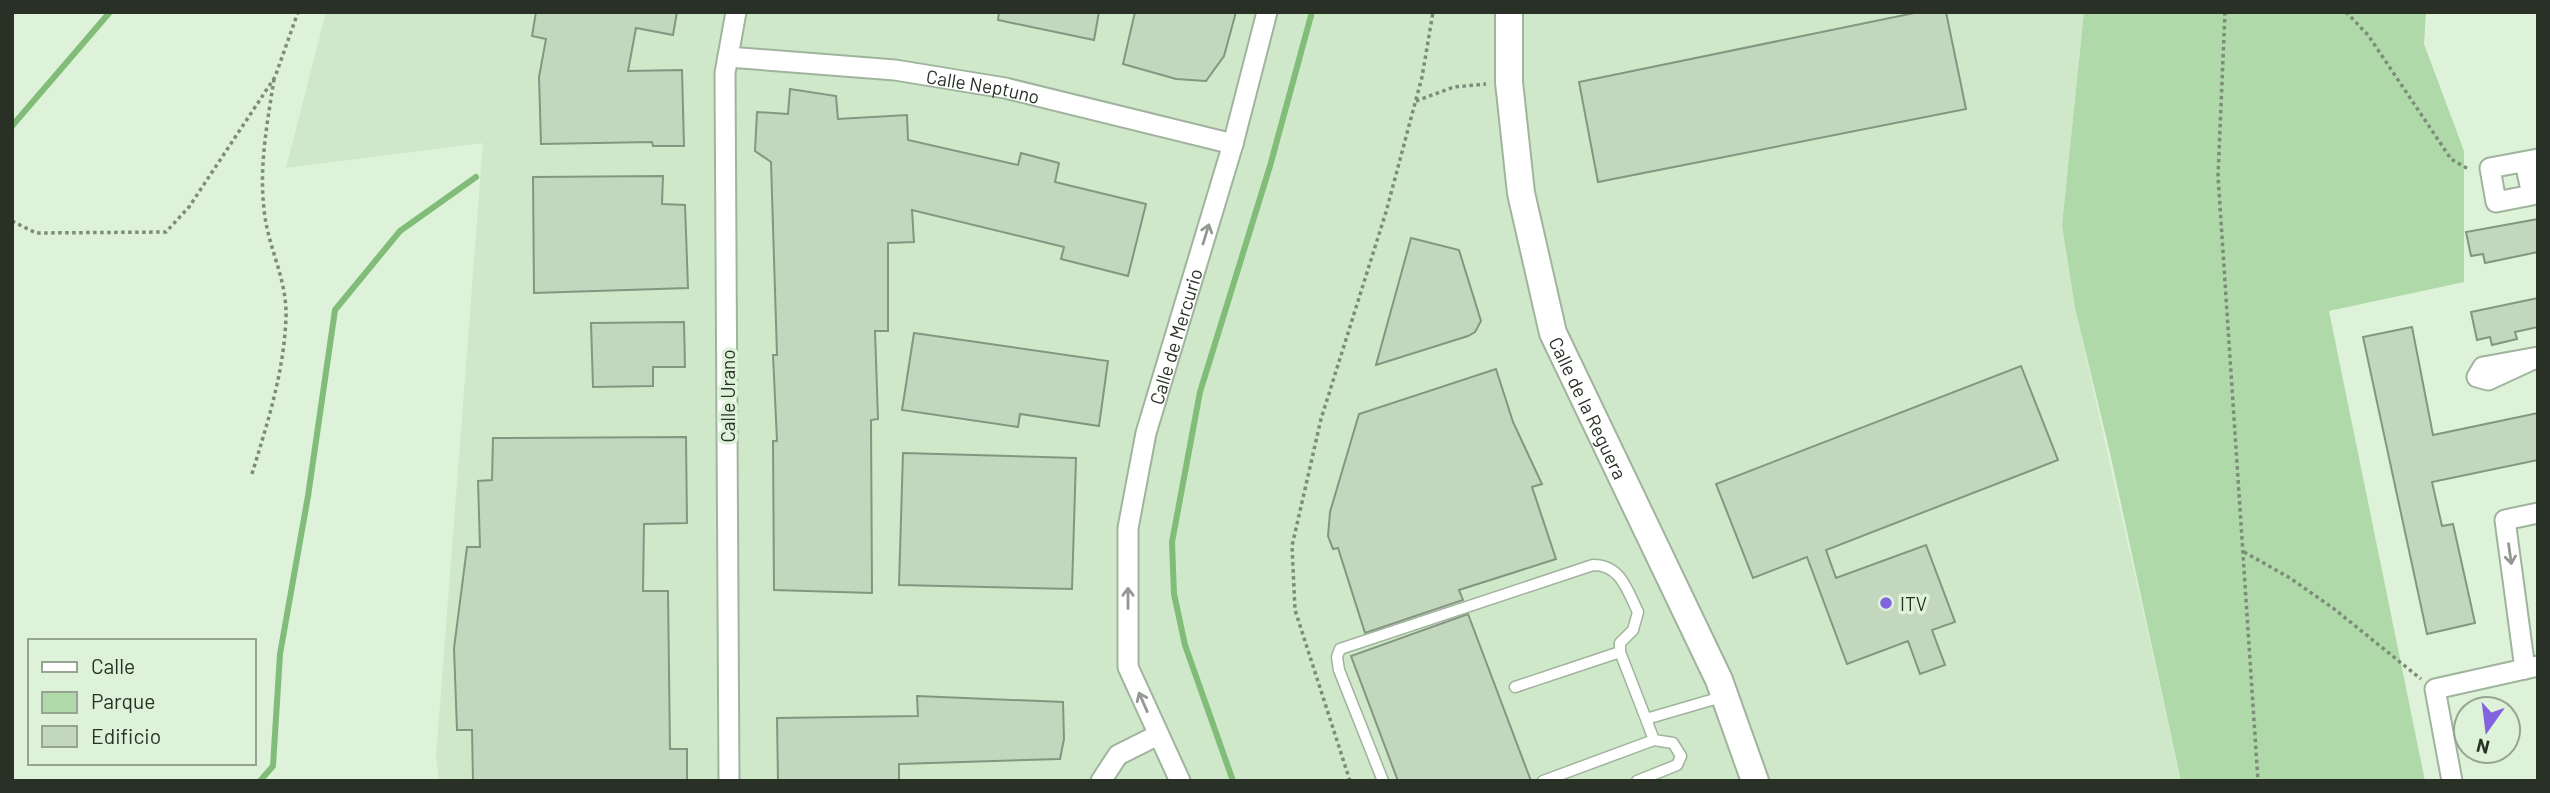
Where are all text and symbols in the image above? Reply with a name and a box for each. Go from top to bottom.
street label: Calle Neptuno [925,64,1042,108]
one-way arrow [1200,224,1213,246]
street label: Calle de Mercurio [1144,265,1206,407]
street label: Calle de la Reguera [1545,333,1633,482]
street label: Calle Urano [716,349,739,443]
one-way arrow [2503,542,2516,565]
one-way arrow [1121,587,1135,610]
place label: ITV [1900,592,1927,615]
marker: ITV [1878,595,1894,611]
legend [28,639,256,765]
text: Calle [91,653,135,678]
text: Parque [91,688,156,713]
one-way arrow [1136,691,1149,713]
north arrow [2452,695,2522,765]
text: Edificio [91,723,161,748]
text: N [2474,734,2492,760]

